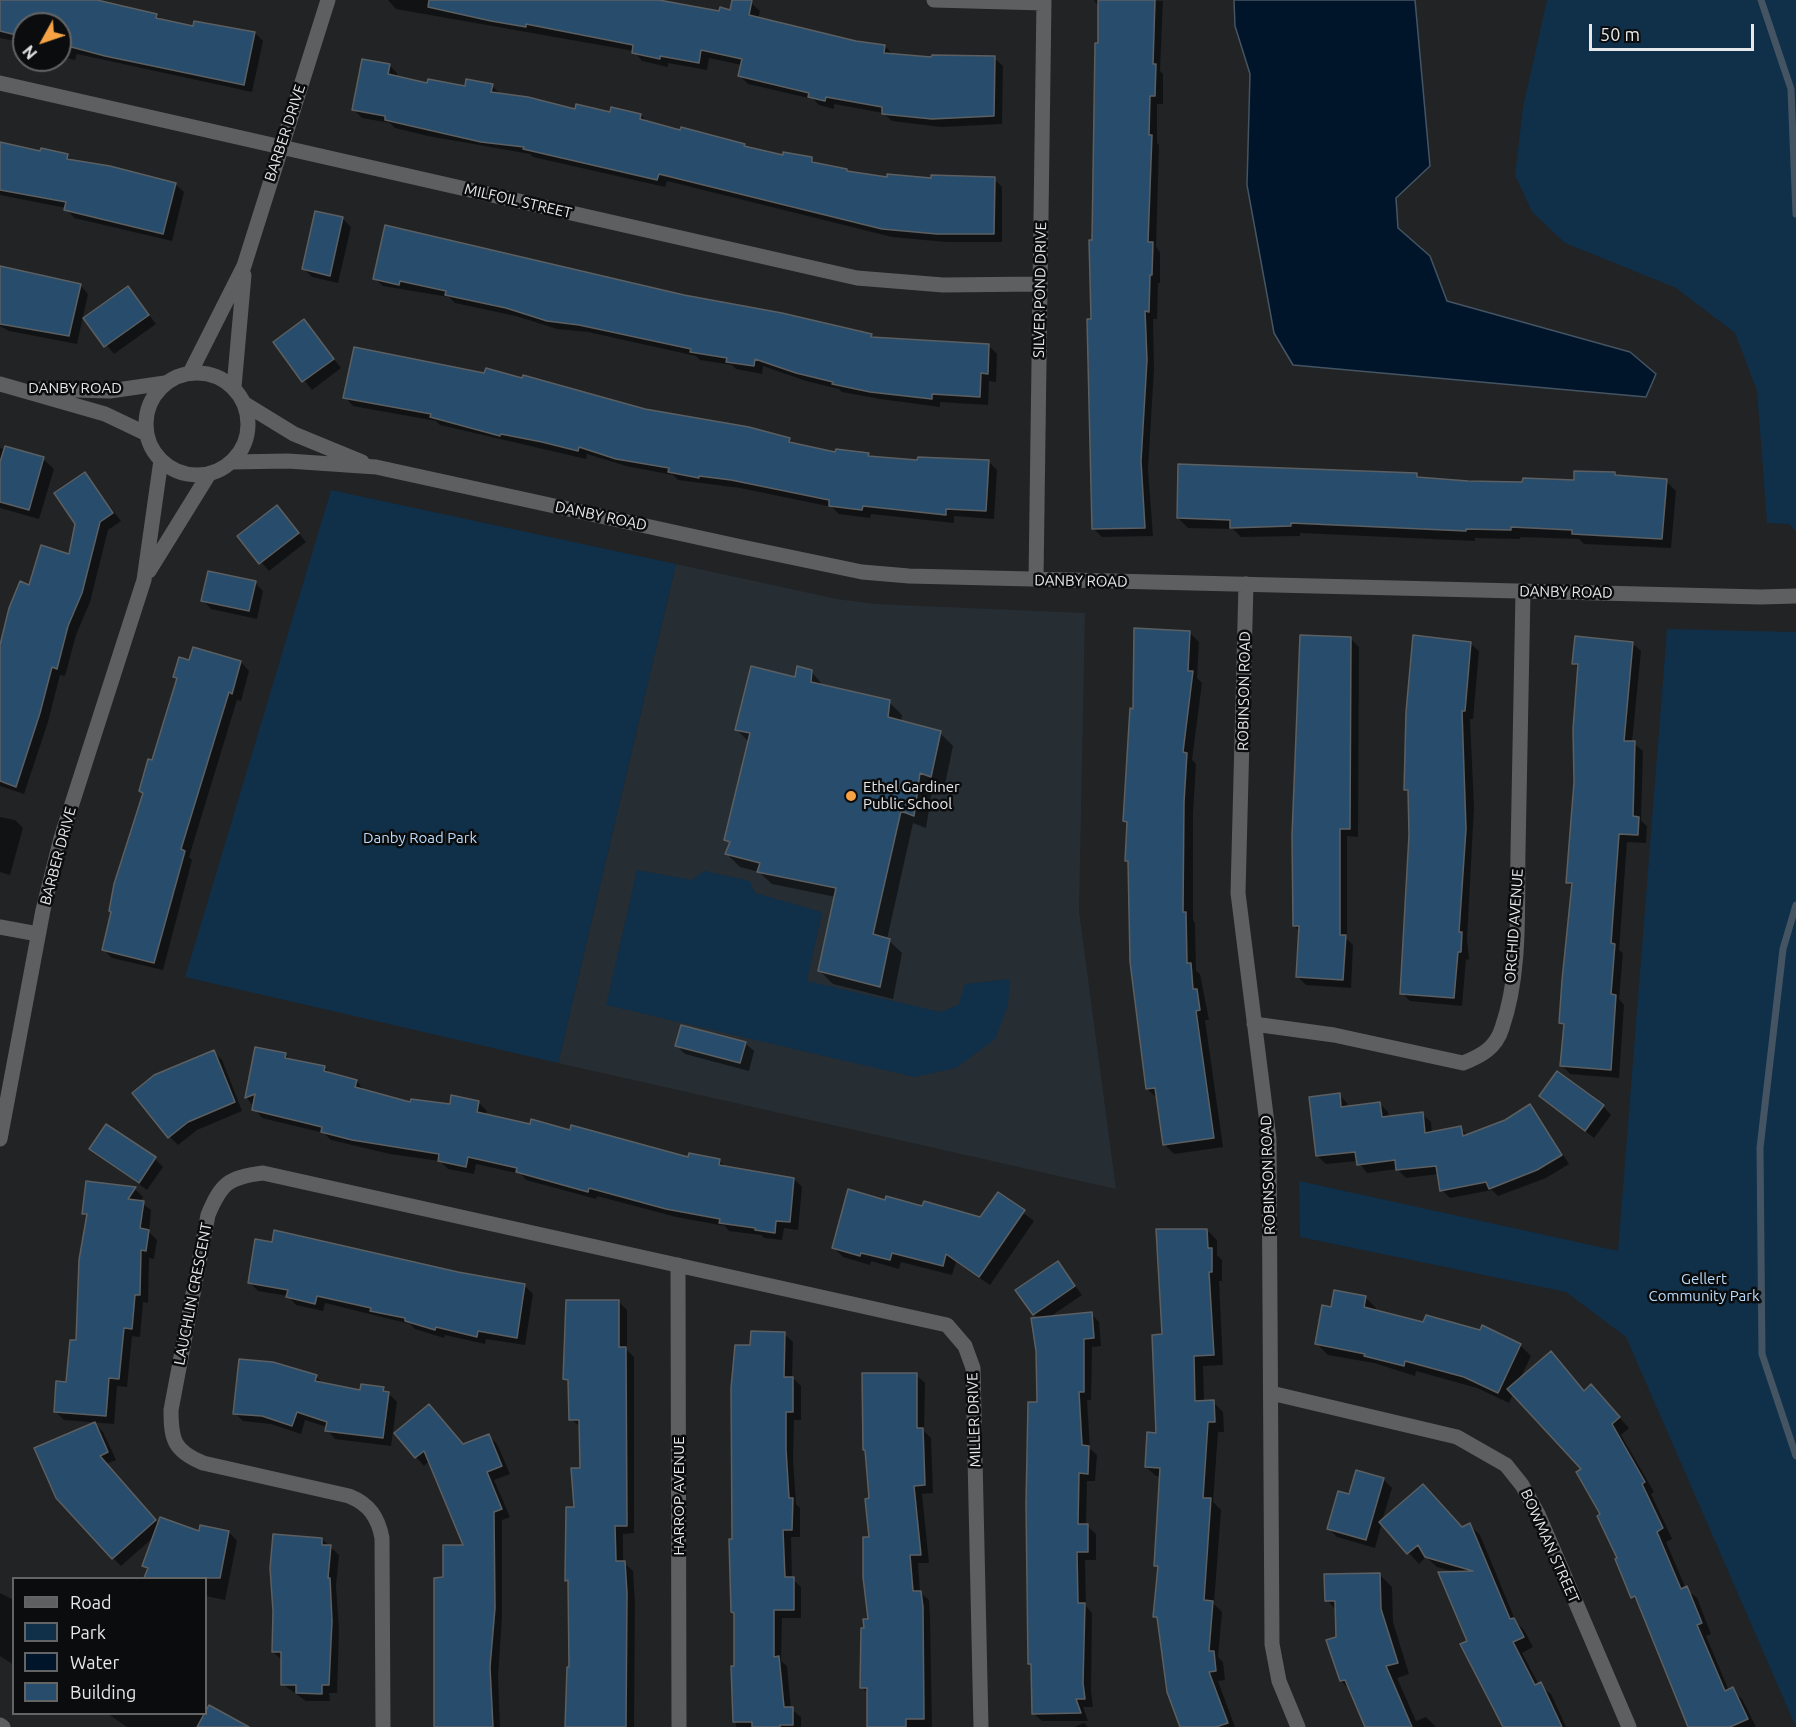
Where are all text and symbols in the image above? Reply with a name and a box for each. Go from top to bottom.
north arrow [12,12,72,72]
scale bar [1592,12,1757,50]
text: 50 m [1600,24,1640,44]
text: N [19,42,40,63]
street label: BARBER DRIVE [261,82,309,184]
street label: MILFOIL STREET [463,180,573,222]
street label: SILVER POND DRIVE [1030,222,1050,358]
street label: DANBY ROAD [28,379,122,397]
street label: DANBY ROAD [553,497,649,535]
street label: DANBY ROAD [1034,571,1128,591]
street label: DANBY ROAD [1519,582,1613,602]
street label: ROBINSON ROAD [1234,631,1254,751]
place label: Ethel Gardiner Public School [863,778,960,813]
marker: Ethel Gardiner Public School [844,789,858,803]
street label: BARBER DRIVE [36,805,80,907]
park label: Danby Road Park [363,829,477,847]
street label: ORCHID AVENUE [1501,868,1527,984]
street label: ROBINSON ROAD [1257,1115,1279,1235]
street label: LAUCHLIN CRESCENT [170,1221,216,1367]
park label: Gellert Community Park [1649,1270,1759,1305]
street label: MILLER DRIVE [963,1372,985,1468]
street label: HARROP AVENUE [670,1436,688,1556]
street label: BOWMAN STREET [1517,1486,1583,1606]
legend [12,1577,207,1715]
text: Road [70,1592,112,1612]
text: Park [70,1622,106,1642]
text: Water [70,1652,119,1672]
text: Building [70,1682,136,1702]

